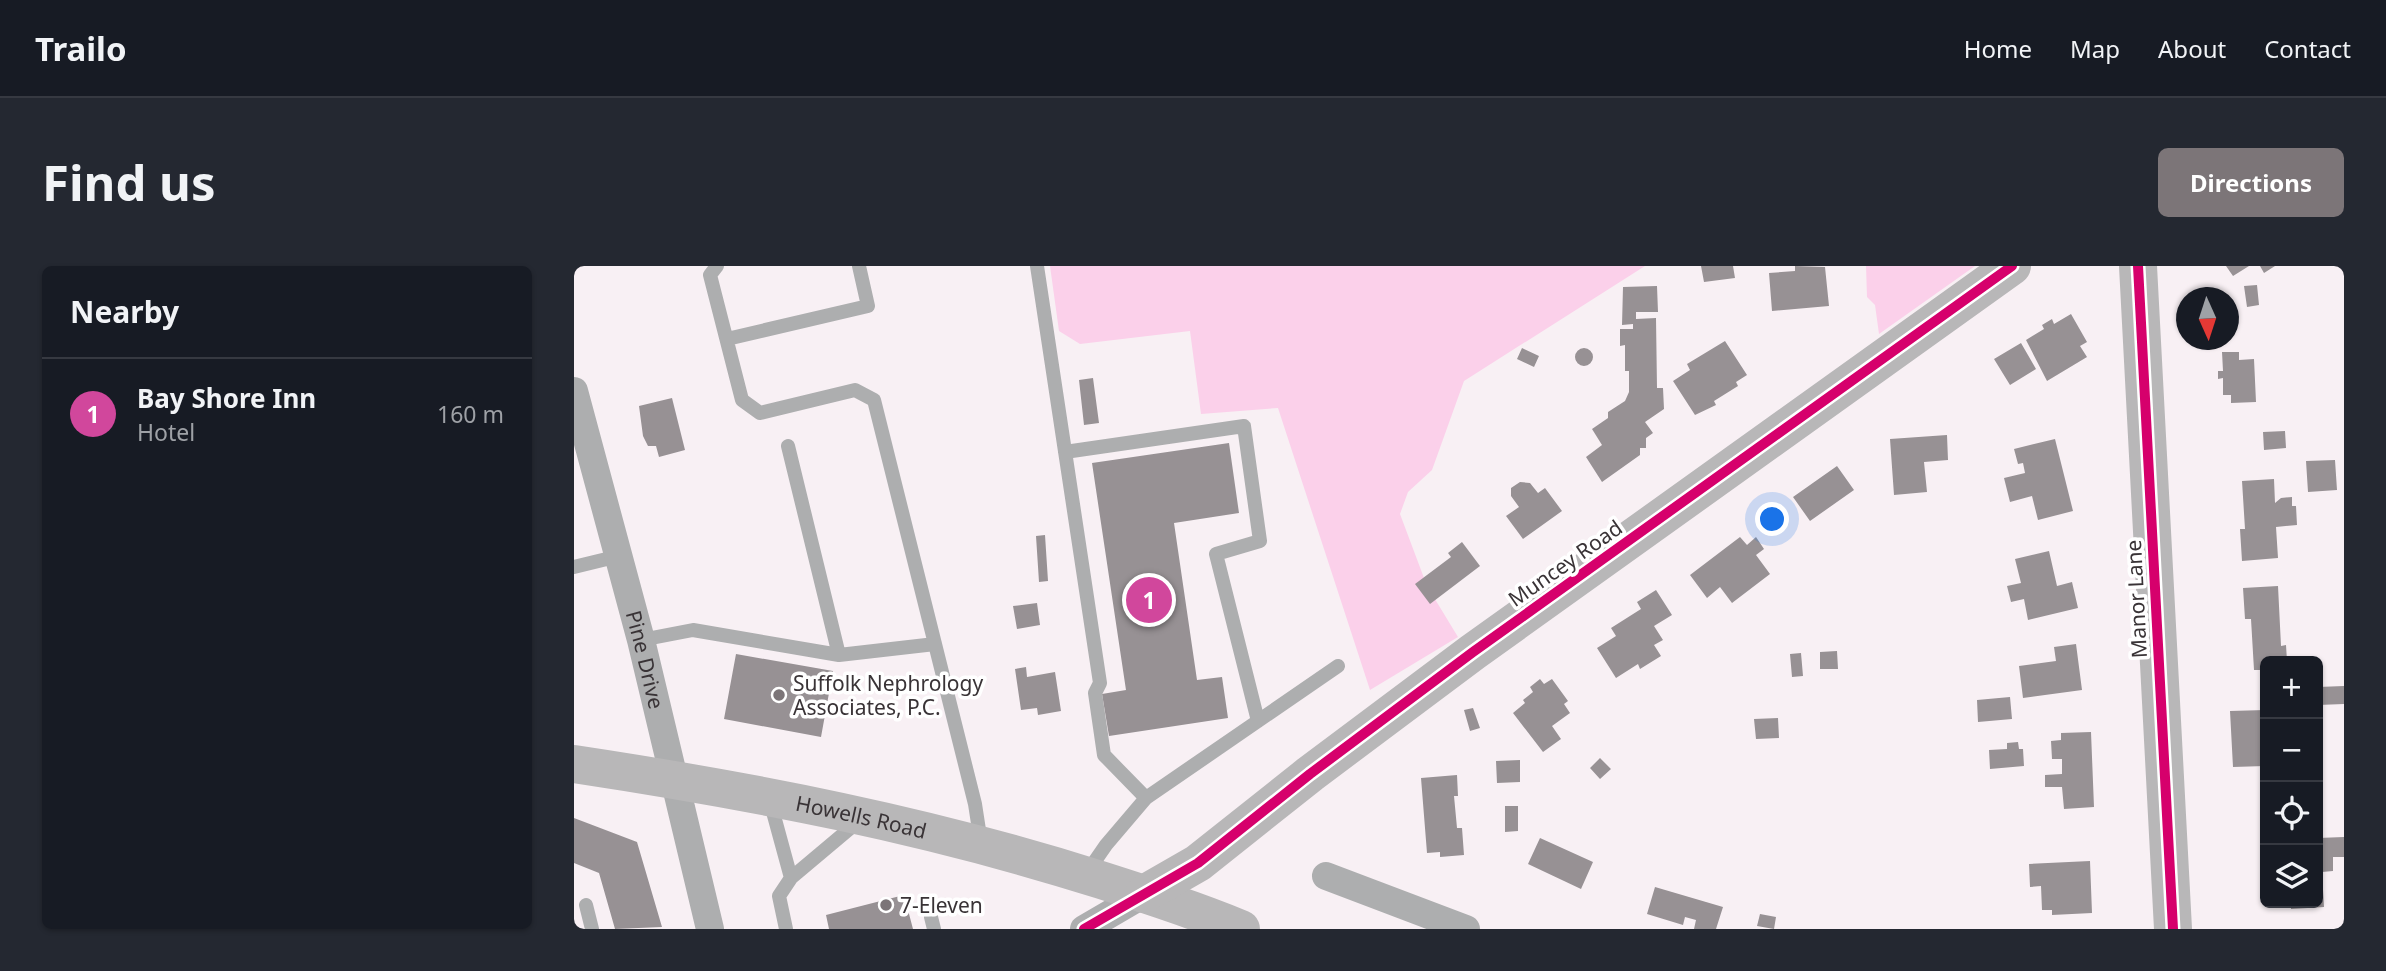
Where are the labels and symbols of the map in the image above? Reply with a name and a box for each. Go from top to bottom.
north arrow [2176,287,2239,350]
your location [1755,502,1789,536]
street label: Muncey Road [1502,513,1628,613]
street label: Manor Lane [2119,539,2153,659]
pin: 1 [1126,574,1172,626]
street label: Pine Drive [620,607,671,712]
place label: Suffolk Nephrology Associates, P.C. [793,669,983,721]
marker: Suffolk Nephrology Associates, P.C. [771,687,787,703]
street label: Howells Road [793,789,929,845]
place label: 7-Eleven [900,891,983,919]
marker: 7-Eleven [878,897,894,913]

